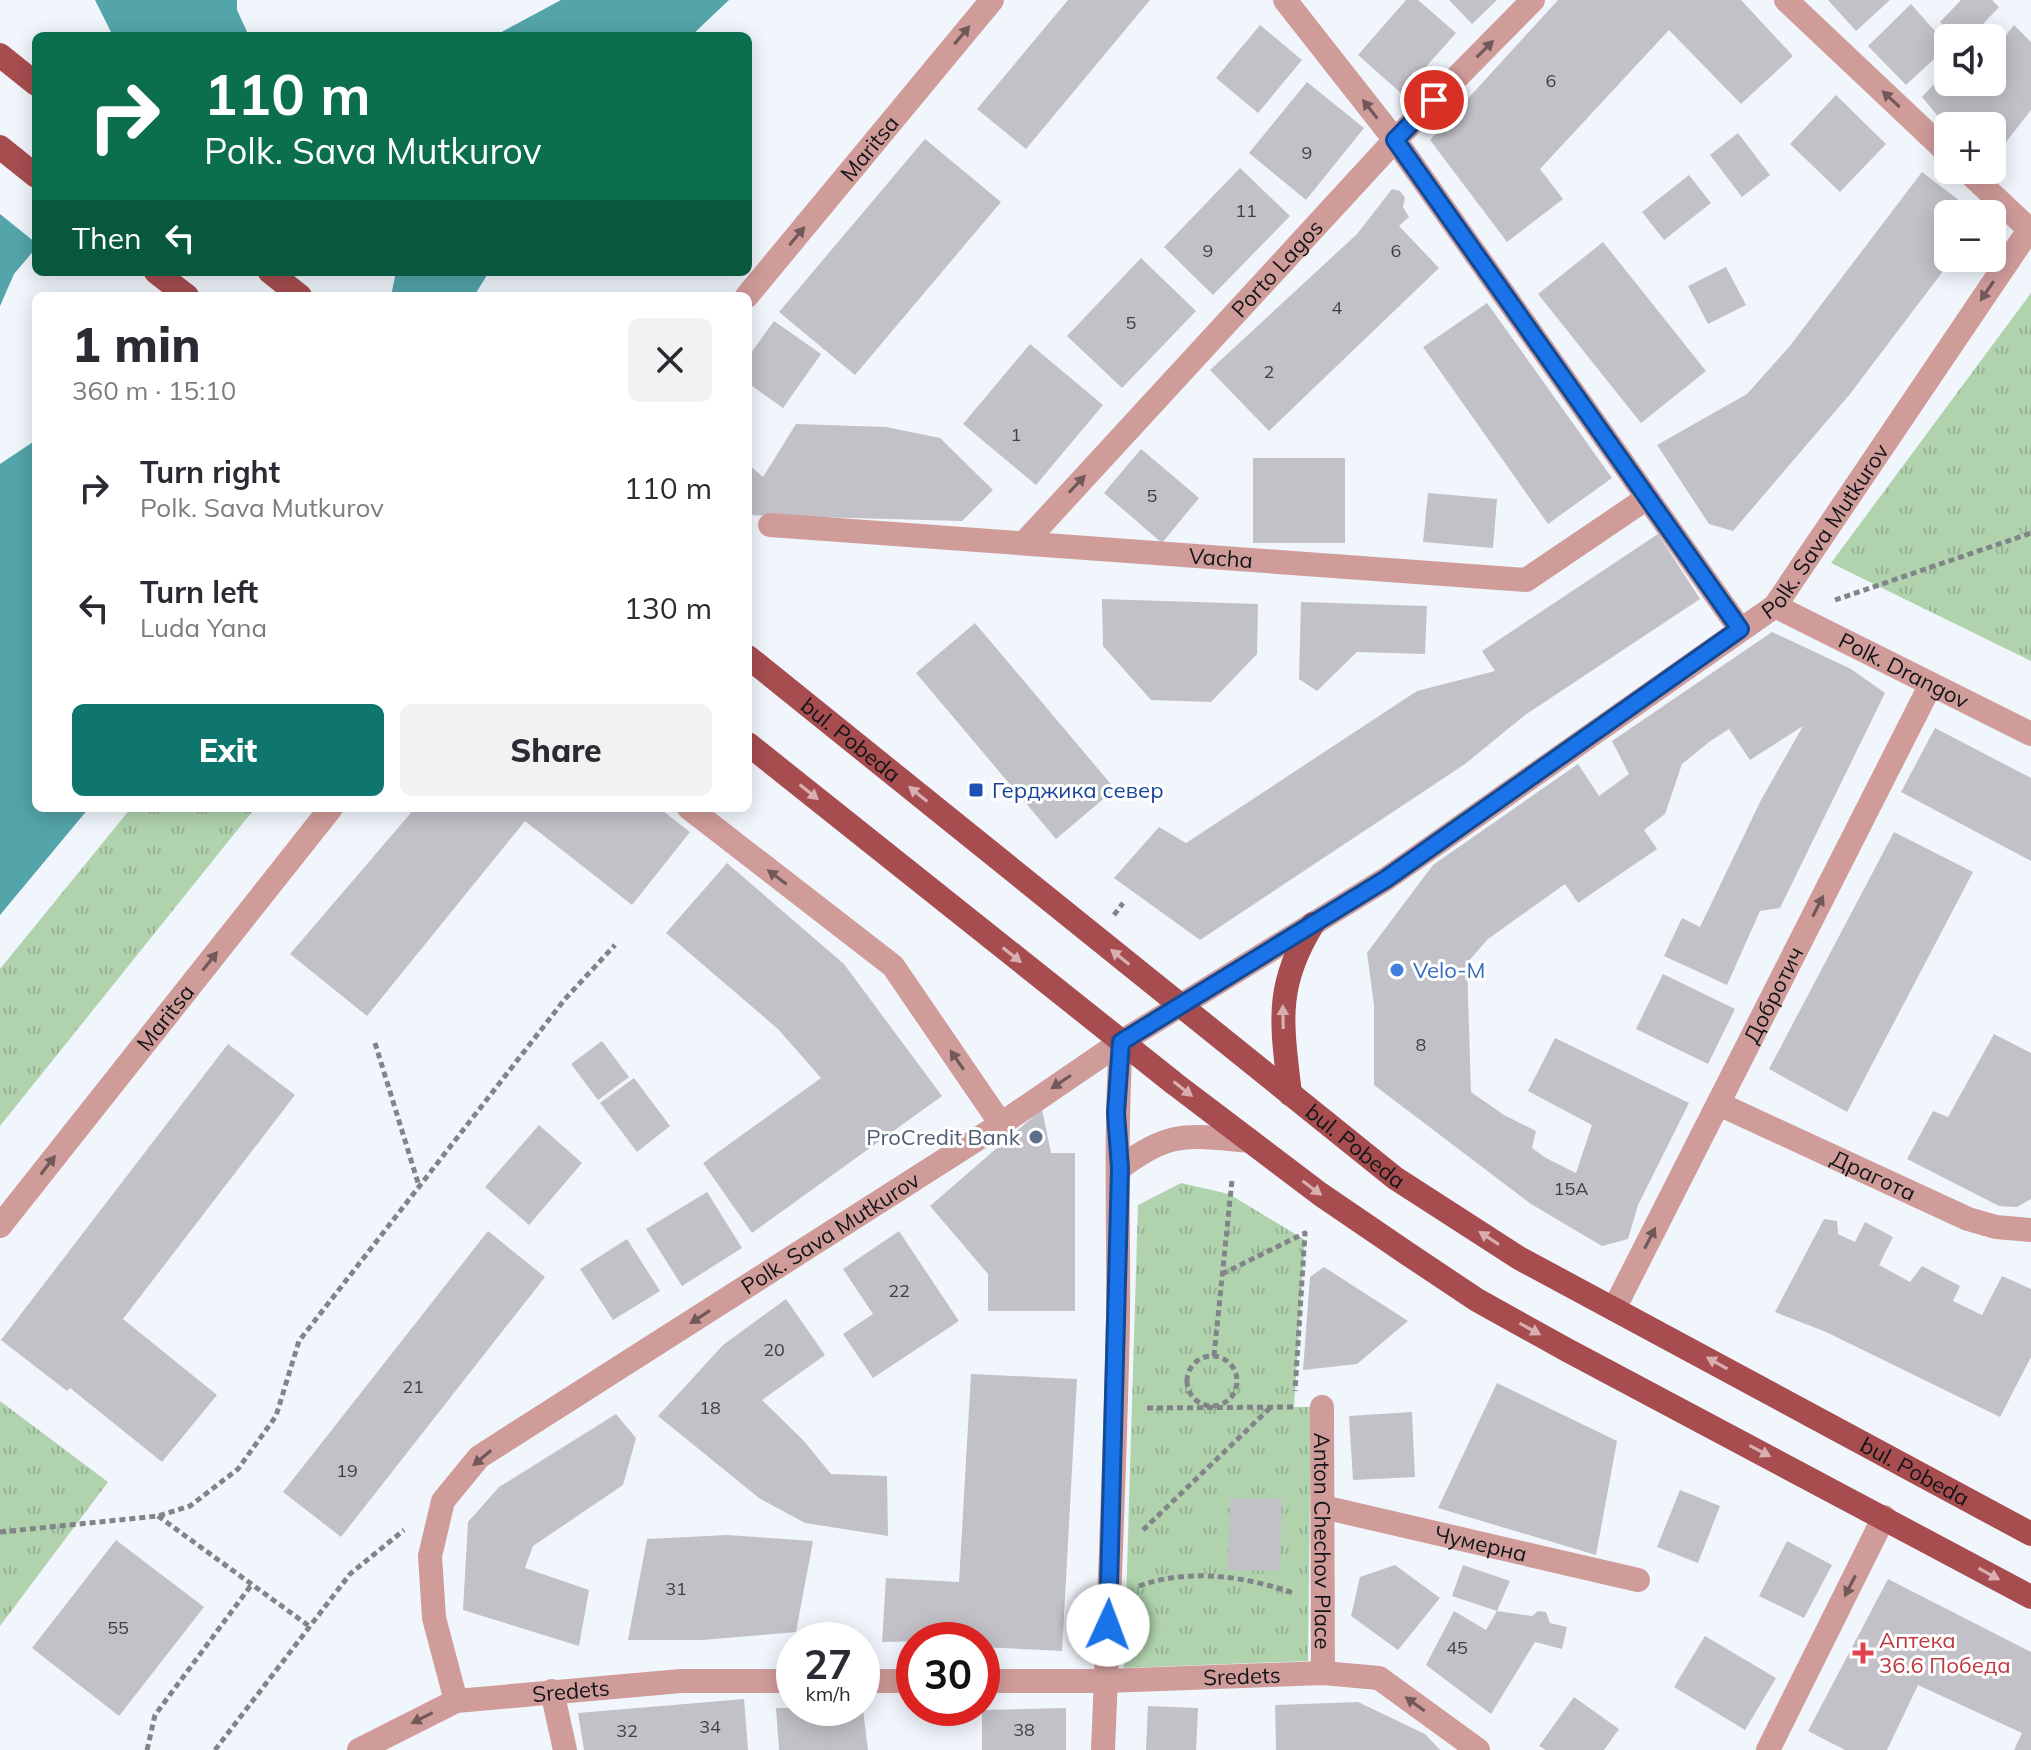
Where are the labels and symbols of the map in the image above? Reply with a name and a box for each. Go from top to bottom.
one-way arrow [954,25,971,46]
one-way arrow [1475,40,1493,59]
pin [1400,66,1468,134]
house number: 6 [1546,69,1556,92]
one-way arrow [1882,91,1901,109]
one-way arrow [1363,99,1379,119]
street label: Maritsa [834,109,905,187]
house number: 9 [1302,141,1312,164]
house number: 11 [1235,199,1257,222]
street label: Porto Lagos [1225,214,1329,323]
one-way arrow [788,226,805,246]
house number: 9 [1203,239,1213,262]
house number: 6 [1391,239,1401,262]
one-way arrow [1980,281,1995,302]
house number: 4 [1332,296,1343,319]
house number: 5 [1126,311,1137,334]
house number: 2 [1264,360,1274,383]
house number: 1 [1011,423,1021,446]
street label: Polk. Sava Mutkurov [1756,438,1895,625]
one-way arrow [1068,475,1086,494]
house number: 5 [1147,484,1158,507]
street label: Vacha [1188,542,1254,574]
street label: Polk. Drangov [1834,626,1974,715]
street label: bul. Pobeda [795,691,906,788]
place label: Герджика север [992,776,1164,804]
marker: Герджика север [967,781,985,799]
one-way arrow [799,784,819,800]
one-way arrow [908,786,928,803]
one-way arrow [767,869,787,885]
one-way arrow [1812,895,1825,918]
street label: Добротич [1737,942,1810,1048]
one-way arrow [1002,946,1022,962]
one-way arrow [1110,949,1130,966]
one-way arrow [201,951,217,971]
place label: Velo-M [1413,956,1485,984]
marker: Velo-M [1388,961,1406,979]
street label: Maritsa [130,979,200,1056]
one-way arrow [1276,1004,1289,1029]
house number: 8 [1416,1033,1426,1056]
one-way arrow [950,1049,965,1070]
one-way arrow [1051,1075,1072,1090]
one-way arrow [1173,1081,1193,1097]
street label: bul. Pobeda [1300,1098,1410,1195]
place label: ProCredit Bank [866,1123,1021,1151]
marker: ProCredit Bank [1027,1128,1045,1146]
street label: Драгота [1826,1144,1920,1207]
one-way arrow [40,1155,56,1175]
street label: Polk. Sava Mutkurov [736,1165,925,1300]
house number: 15А [1554,1177,1588,1200]
one-way arrow [1302,1179,1322,1195]
one-way arrow [1643,1226,1657,1249]
one-way arrow [1478,1231,1499,1246]
house number: 22 [888,1279,910,1302]
one-way arrow [689,1309,711,1324]
one-way arrow [1519,1322,1541,1336]
house number: 20 [763,1338,785,1361]
one-way arrow [1705,1356,1728,1370]
house number: 21 [402,1375,424,1398]
house number: 18 [699,1396,721,1419]
street label: bul. Pobeda [1855,1431,1974,1512]
street label: Anton Chechov Place [1308,1433,1337,1649]
one-way arrow [1748,1445,1771,1458]
one-way arrow [472,1449,492,1466]
house number: 19 [336,1459,358,1482]
street label: Чумерна [1432,1519,1530,1568]
one-way arrow [1977,1567,2000,1581]
one-way arrow [1843,1575,1856,1598]
house number: 31 [665,1577,687,1600]
position arrow [1066,1583,1150,1667]
house number: 55 [107,1616,129,1639]
speed limit sign: 30 [896,1622,1000,1726]
place label: Аптека 36.6 Победа [1879,1626,2011,1679]
house number: 45 [1446,1636,1468,1659]
marker: Аптека 36.6 Победа [1854,1644,1872,1662]
street label: Sredets [1203,1661,1281,1691]
street label: Sredets [531,1673,611,1708]
one-way arrow [1405,1697,1425,1713]
one-way arrow [411,1711,434,1725]
house number: 34 [699,1715,721,1738]
house number: 38 [1013,1718,1035,1741]
house number: 32 [616,1719,638,1742]

